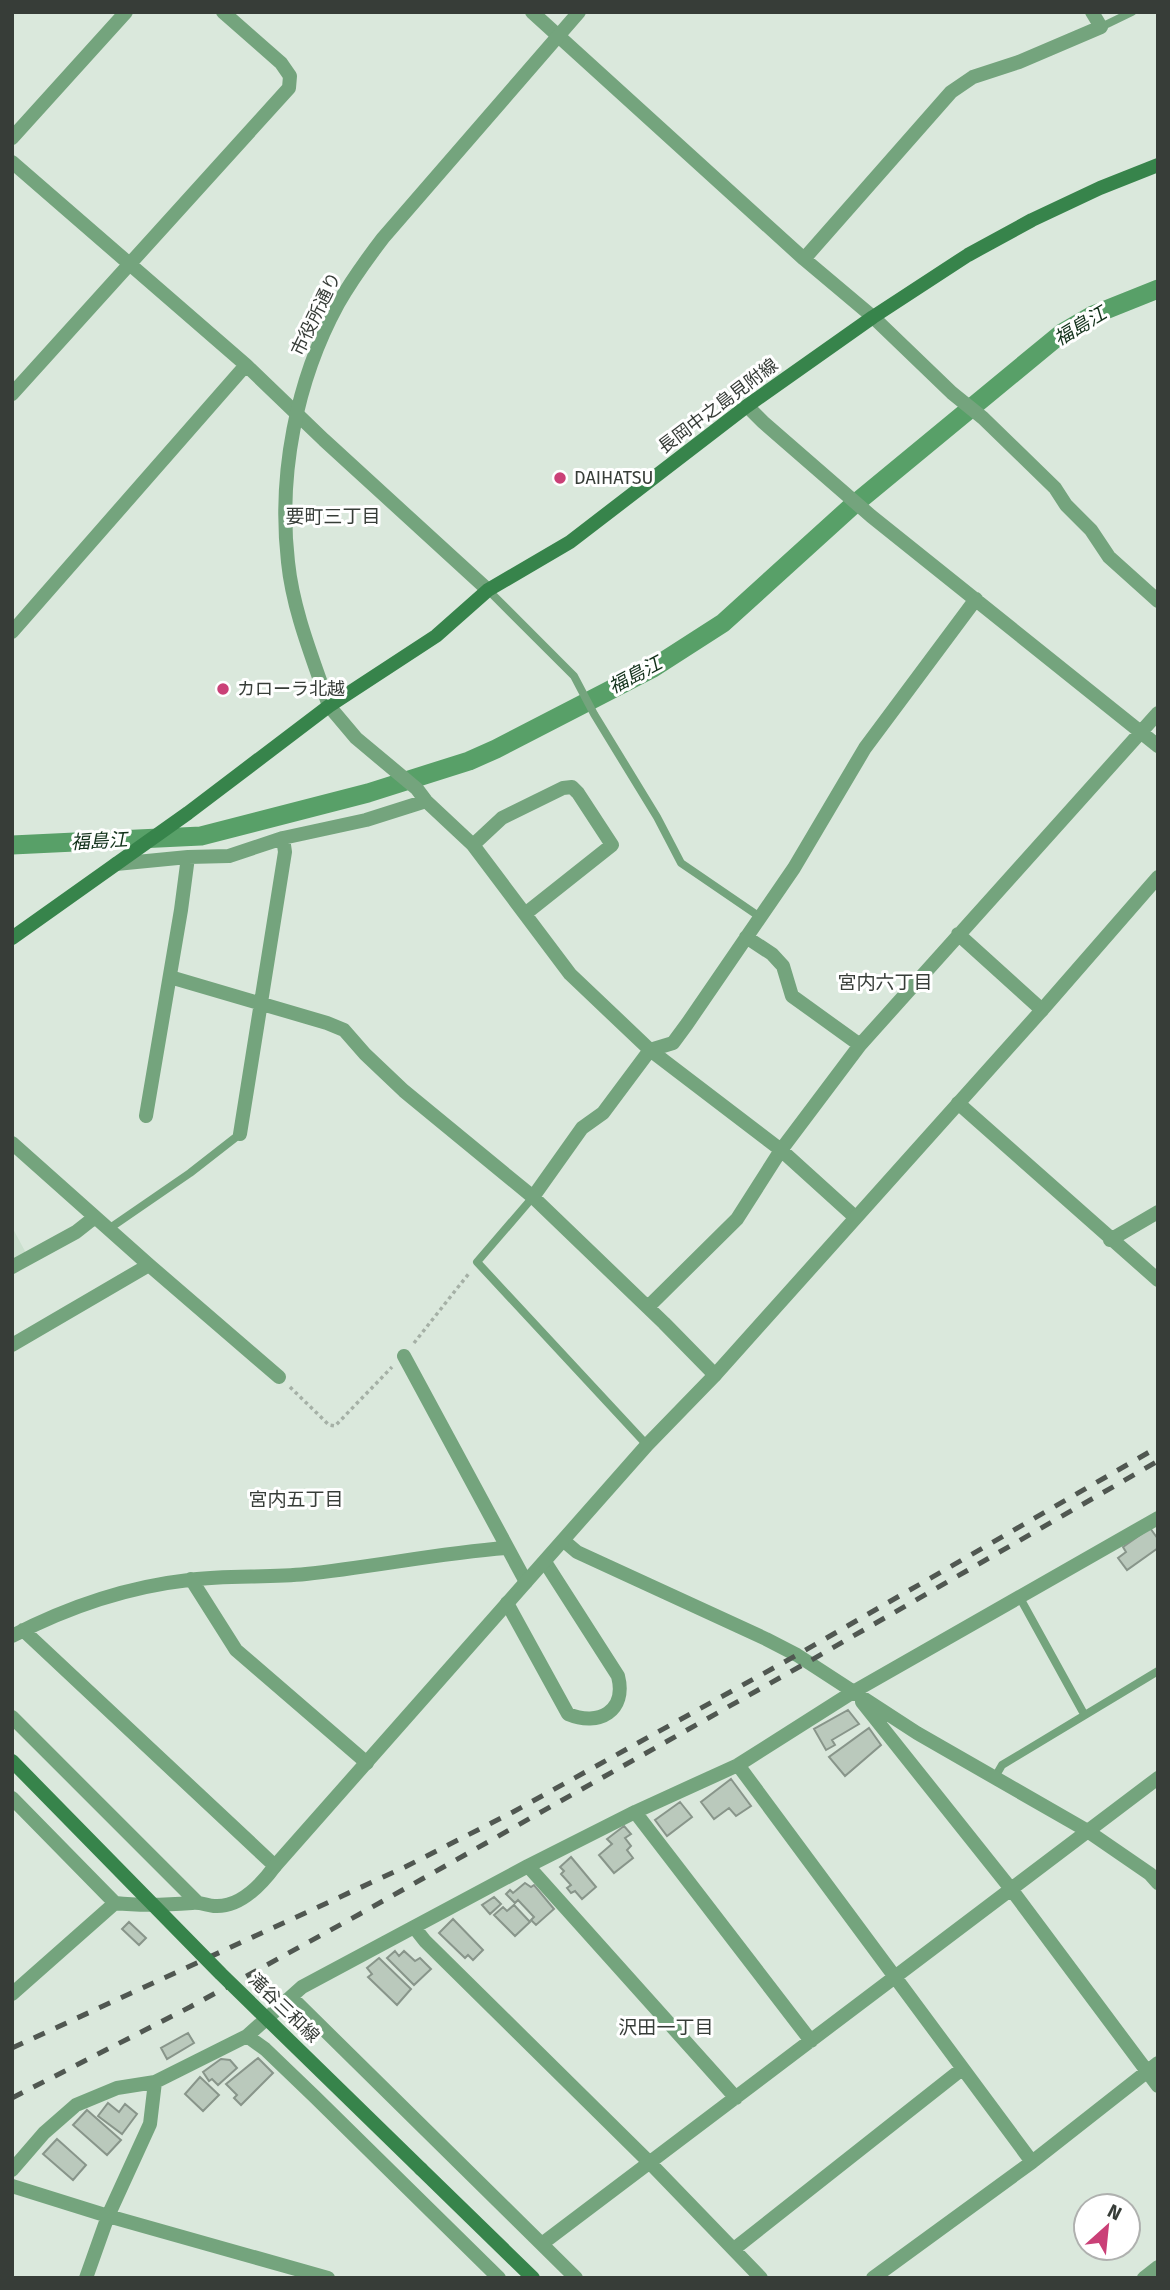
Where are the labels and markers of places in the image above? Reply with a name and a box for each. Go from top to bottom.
place label: DAIHATSU [574,467,653,489]
marker: DAIHATSU [552,470,568,486]
place label: カローラ北越 [237,678,345,700]
marker: カローラ北越 [215,681,231,697]

